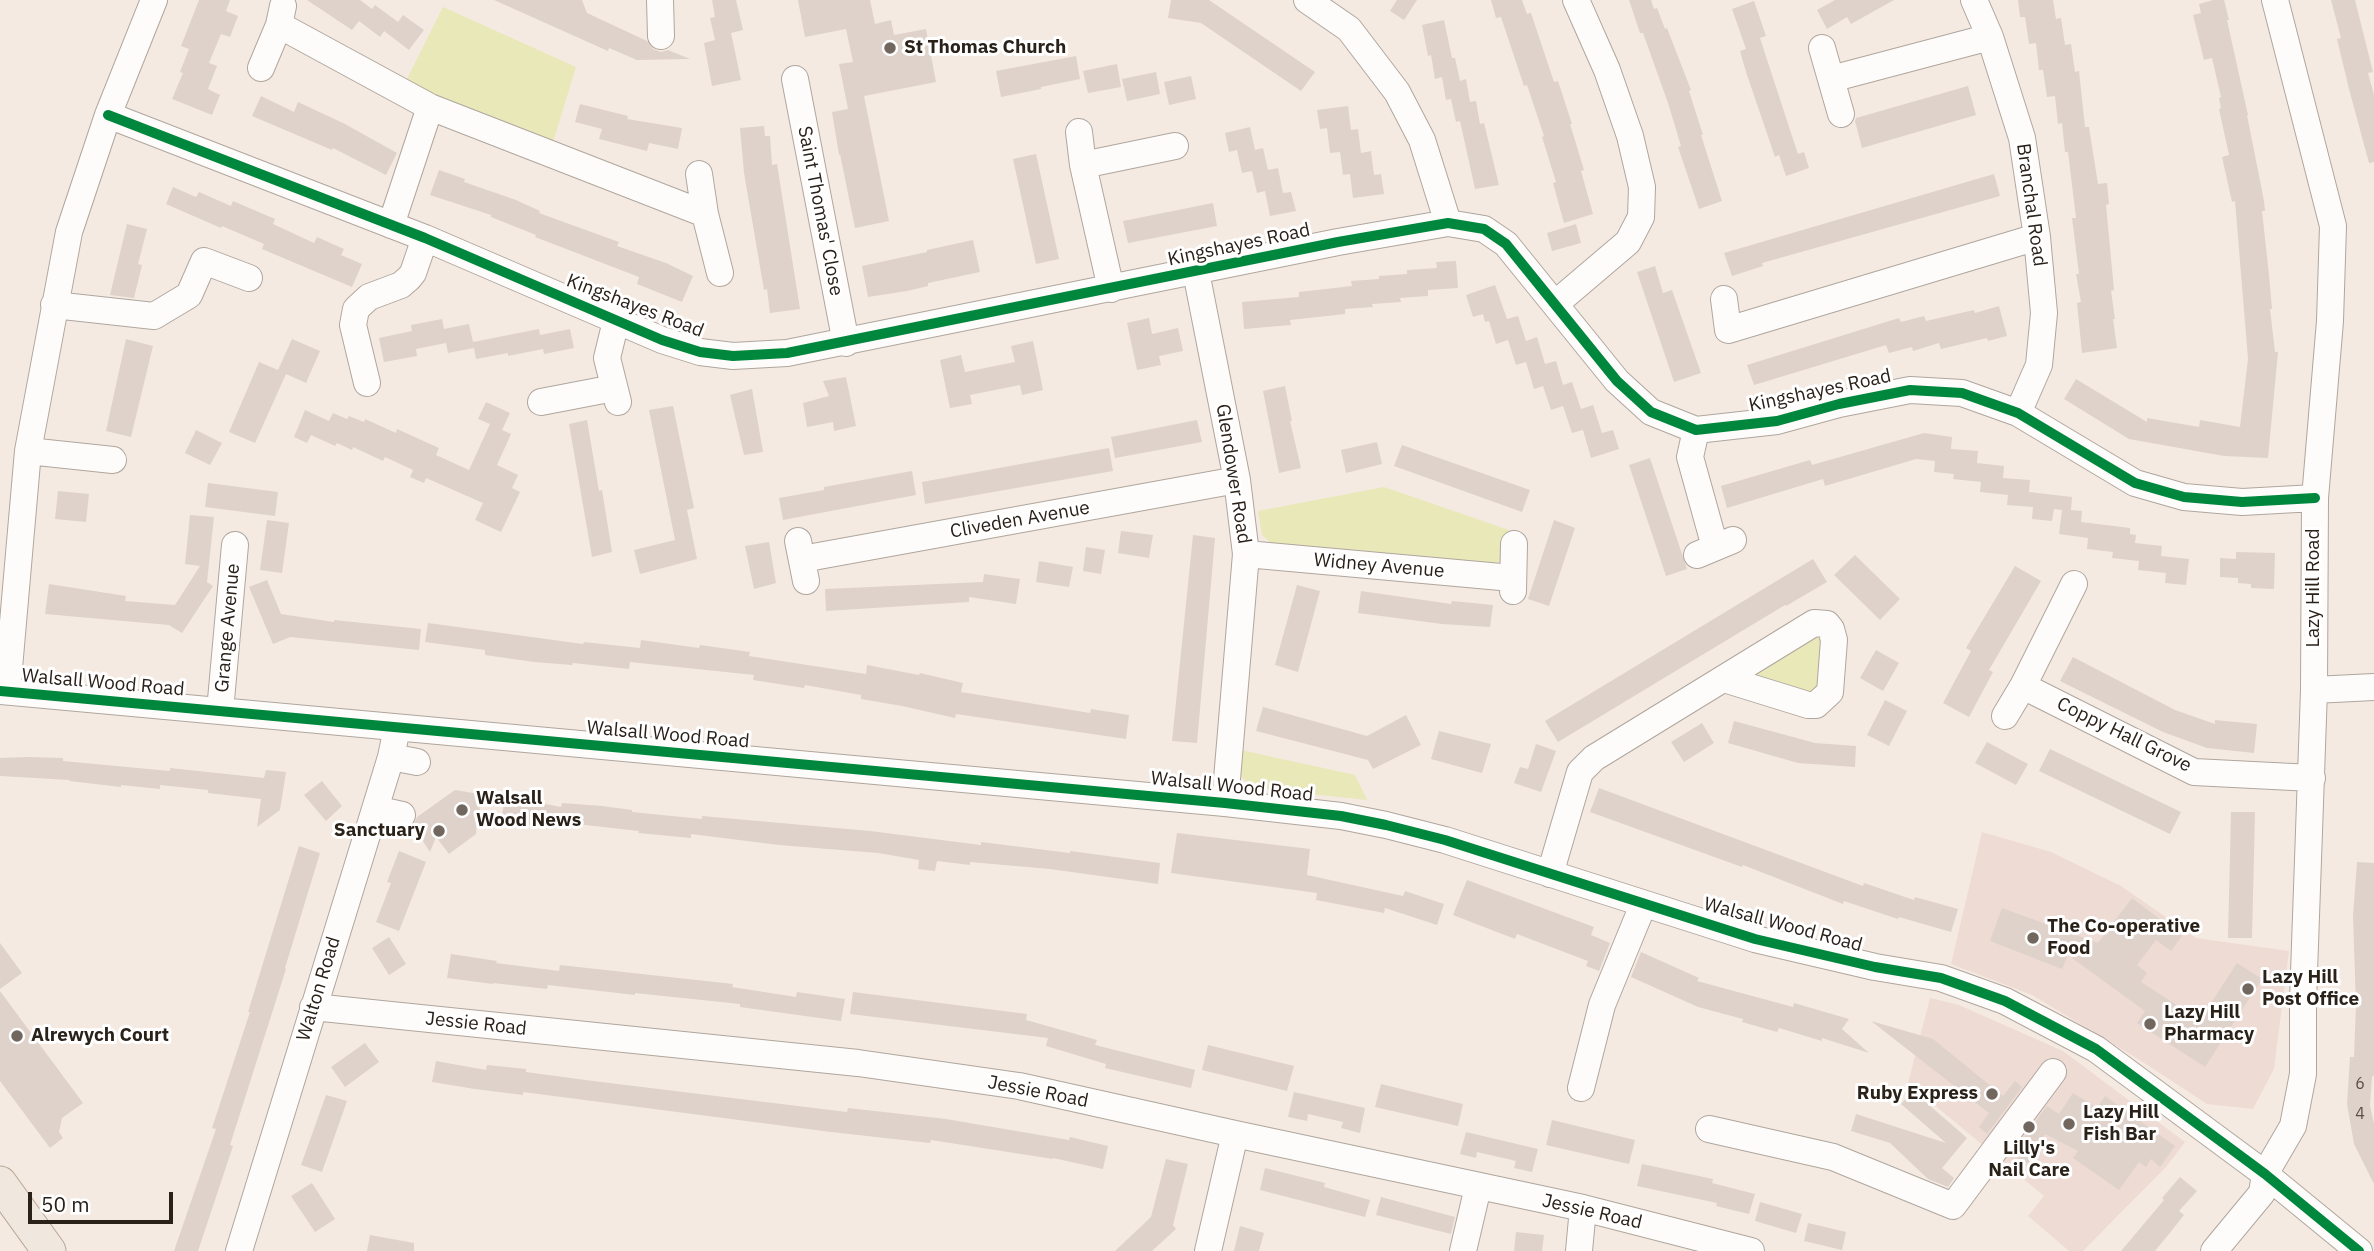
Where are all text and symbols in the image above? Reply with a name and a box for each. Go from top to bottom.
place label: St Thomas Church [904,37,1066,59]
marker: St Thomas Church [882,40,898,56]
street label: Saint Thomas' Close [792,124,848,298]
street label: Branchal Road [2011,142,2051,268]
street label: Kingshayes Road [1166,219,1312,271]
street label: Kingshayes Road [563,269,707,343]
street label: Kingshayes Road [1747,365,1893,417]
street label: Glendower Road [1211,402,1255,546]
street label: Cliveden Avenue [948,496,1092,544]
street label: Lazy Hill Road [2303,528,2325,648]
street label: Widney Avenue [1313,549,1445,583]
street label: Grange Avenue [211,563,245,693]
street label: Walsall Wood Road [21,665,185,701]
street label: Coppy Hall Grove [2053,693,2195,777]
street label: Walsall Wood Road [586,717,750,753]
street label: Walsall Wood Road [1150,767,1314,807]
place label: Walsall Wood News [476,788,581,832]
marker: Walsall Wood News [454,802,470,818]
place label: Sanctuary [334,820,425,842]
marker: Sanctuary [431,823,447,839]
street label: Walsall Wood Road [1701,893,1865,957]
place label: The Co-operative Food [2047,916,2200,960]
marker: The Co-operative Food [2025,930,2041,946]
street label: Walton Road [292,934,346,1044]
place label: Lazy Hill Post Office [2262,967,2359,1011]
marker: Lazy Hill Post Office [2240,981,2256,997]
place label: Lazy Hill Pharmacy [2164,1002,2254,1046]
street label: Jessie Road [424,1007,528,1041]
marker: Lazy Hill Pharmacy [2142,1016,2158,1032]
place label: Alrewych Court [31,1025,169,1047]
marker: Alrewych Court [9,1028,25,1044]
street label: Jessie Road [986,1071,1090,1113]
house number: 6 [2355,1074,2365,1094]
place label: Ruby Express [1857,1083,1978,1105]
marker: Ruby Express [1984,1086,2000,1102]
place label: Lazy Hill Fish Bar [2083,1102,2159,1146]
house number: 4 [2355,1104,2365,1124]
marker: Lazy Hill Fish Bar [2061,1116,2077,1132]
marker: Lilly's Nail Care [2021,1119,2037,1135]
place label: Lilly's Nail Care [1988,1138,2070,1182]
scale bar [32,1178,177,1222]
street label: Jessie Road [1540,1189,1644,1235]
text: 50 m [41,1190,90,1218]

